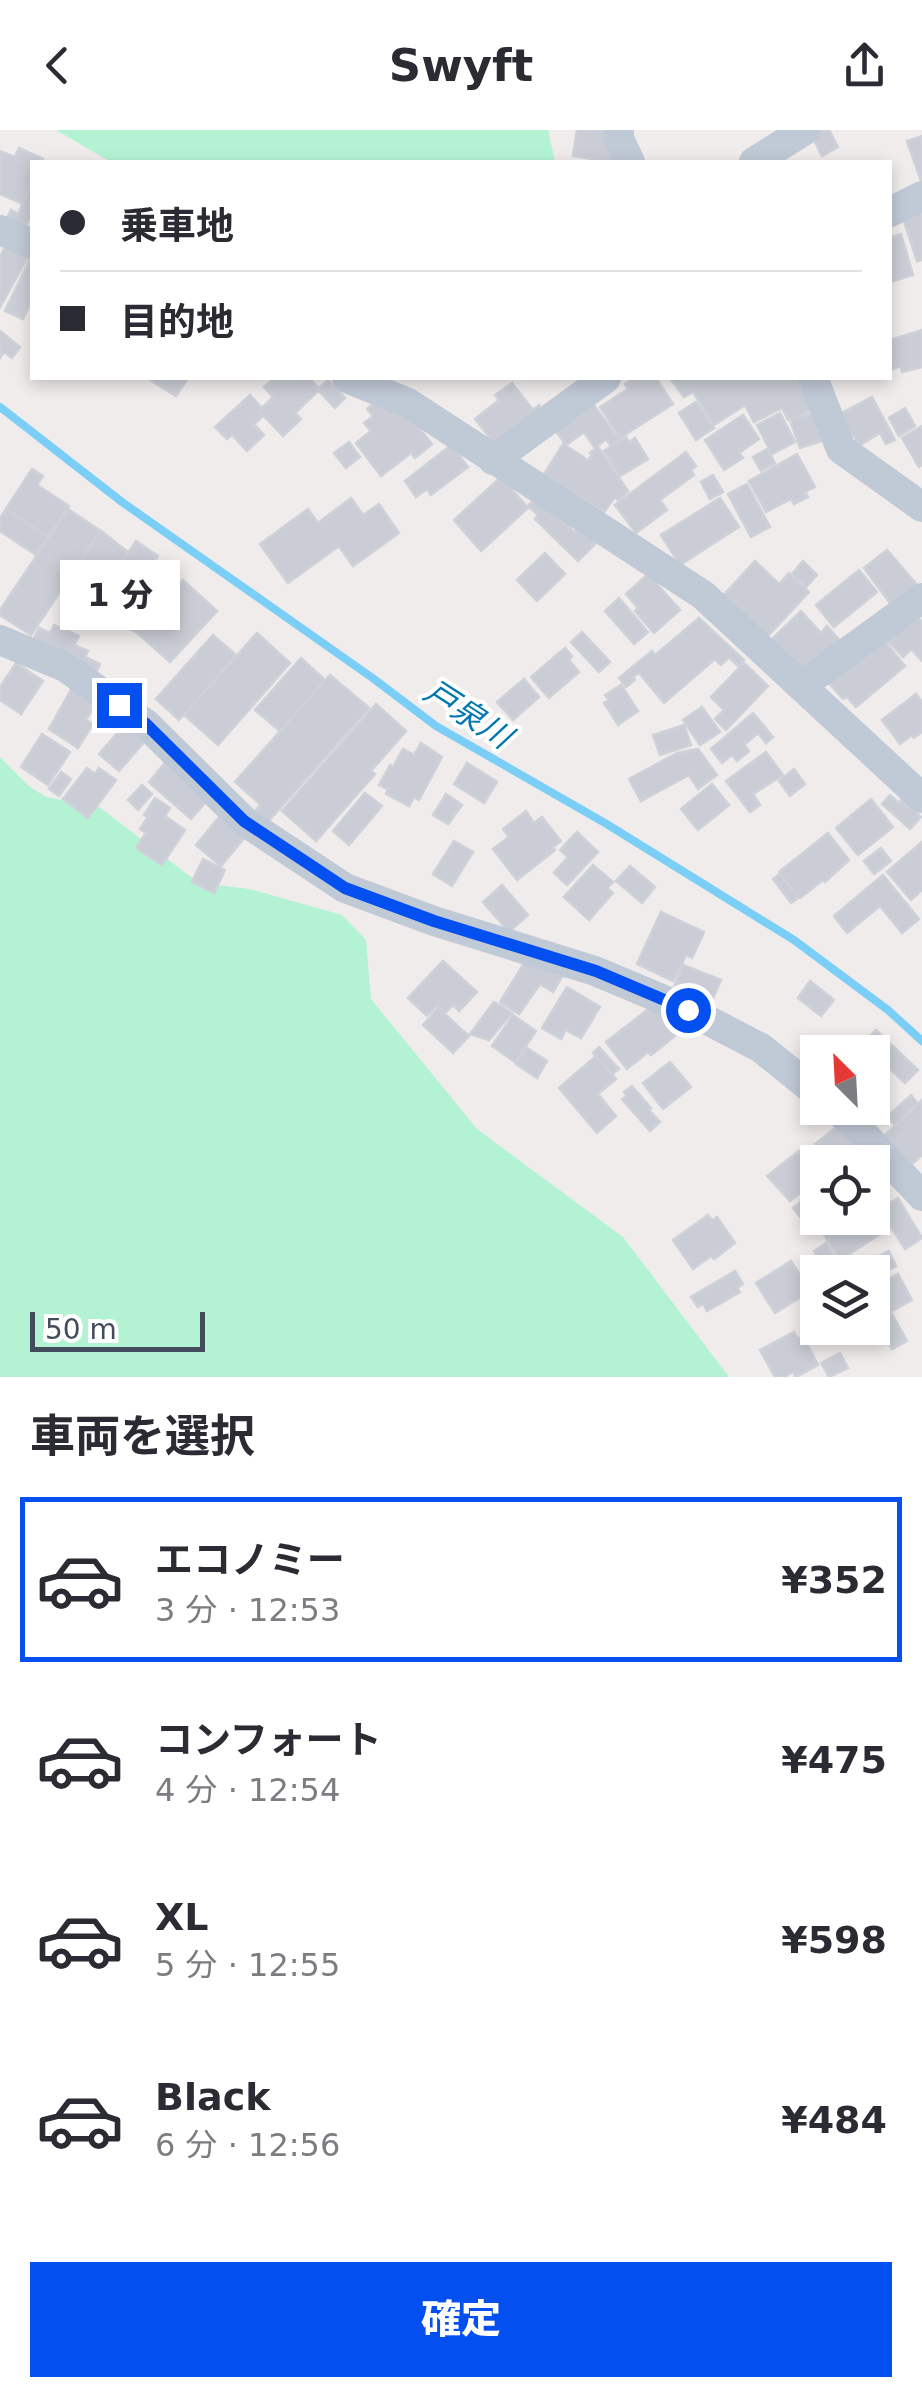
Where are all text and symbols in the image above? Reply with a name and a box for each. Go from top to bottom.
icon: back [30,38,85,93]
icon: share [837,38,892,93]
text: Swyft [389,39,533,92]
text: 乗車地 [120,204,234,248]
text: 目的地 [120,300,234,344]
callout: 1 分 [59,560,179,630]
text: 1 分 [87,576,153,614]
water label: 戸泉川 [417,672,521,758]
route end [97,683,142,728]
route start [666,988,711,1033]
north arrow [800,1035,890,1125]
map controls [800,1035,890,1345]
button: locate [800,1145,890,1235]
button: layers [800,1255,890,1345]
scale bar [30,1307,205,1352]
text: 50 m [45,1313,117,1346]
text: 車両を選択 [30,1410,255,1463]
icon: car [35,1535,125,1625]
text: エコノミー [155,1538,345,1582]
text: ¥352 [781,1558,887,1602]
text: 3 分 · 12:53 [155,1591,340,1629]
icon: car [35,1715,125,1805]
text: コンフォート [155,1718,382,1762]
text: ¥475 [781,1738,887,1782]
text: 4 分 · 12:54 [155,1771,340,1809]
icon: car [35,1895,125,1985]
text: XL [155,1895,209,1939]
text: ¥598 [781,1918,887,1962]
text: 5 分 · 12:55 [155,1946,340,1984]
icon: car [35,2075,125,2165]
text: Black [155,2075,270,2119]
text: ¥484 [781,2098,887,2142]
text: 6 分 · 12:56 [155,2126,340,2164]
button: 確定 [30,2262,892,2377]

